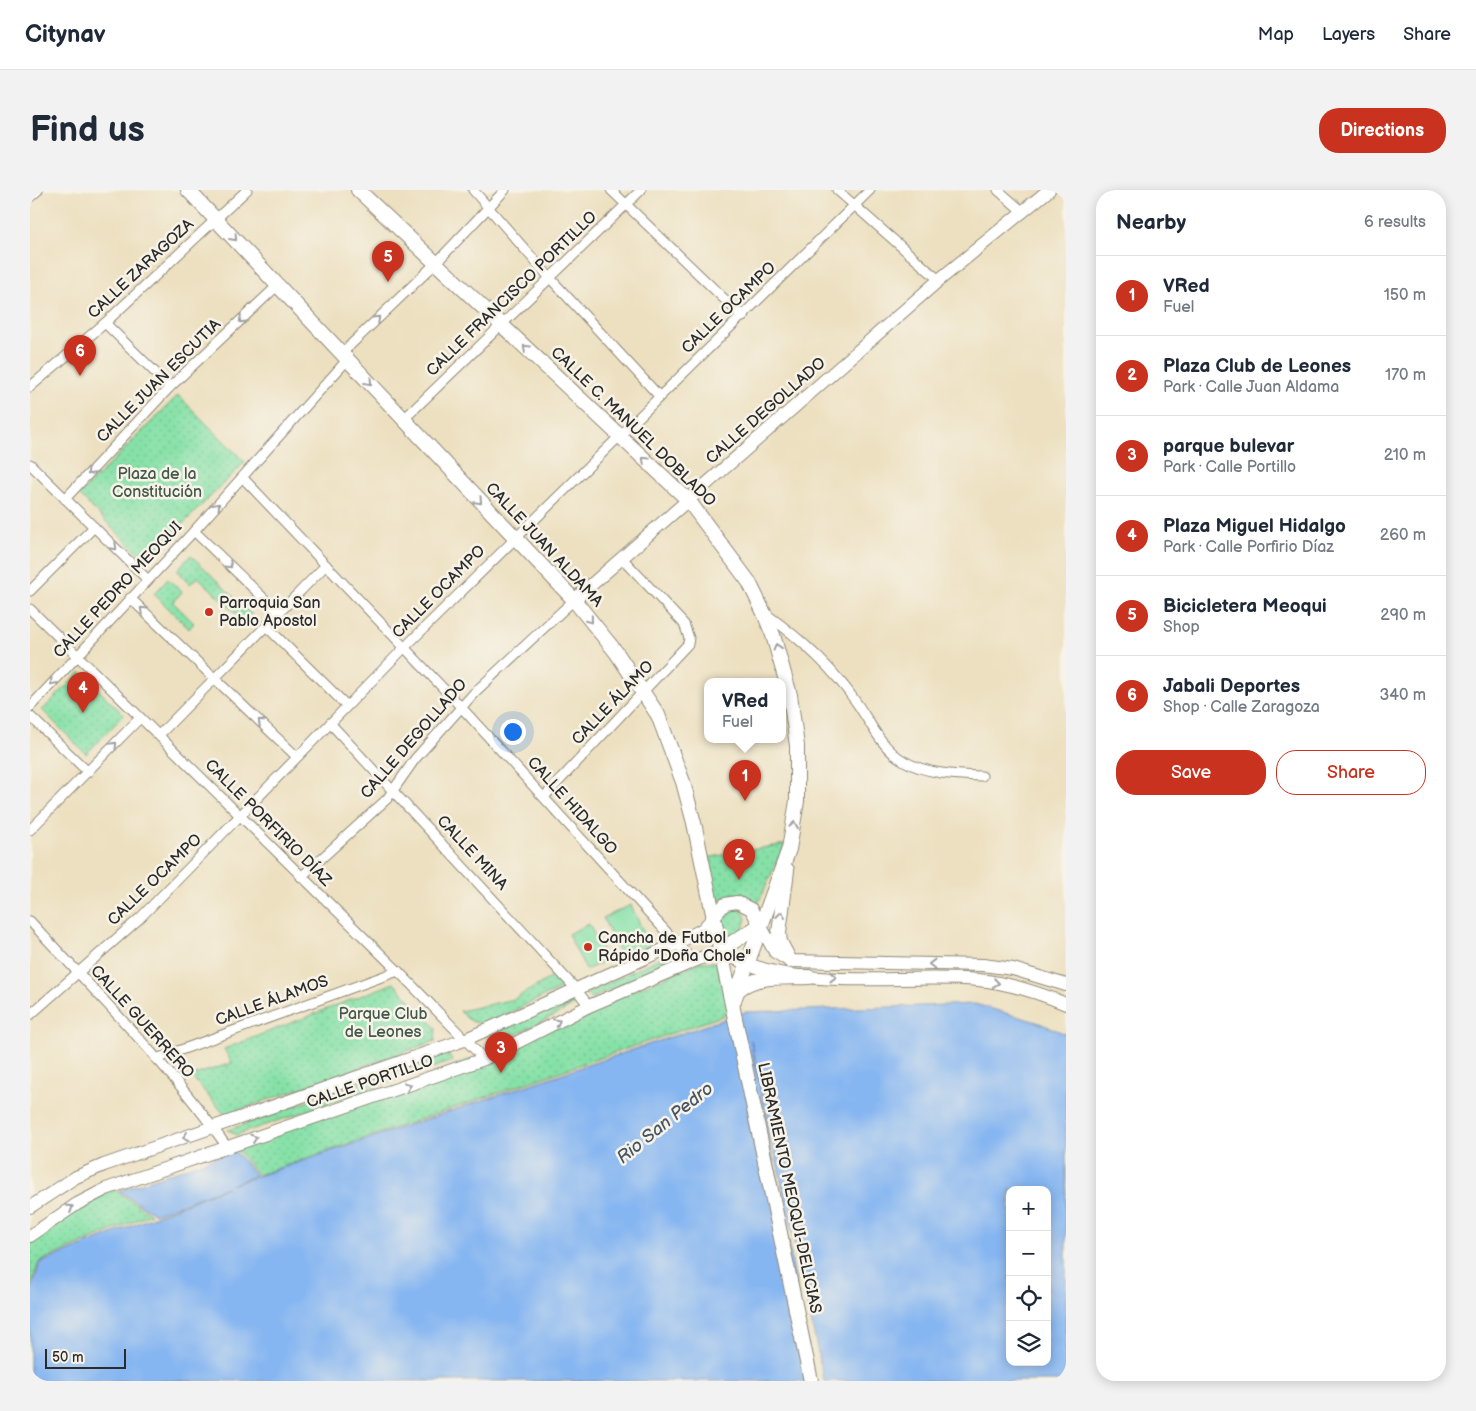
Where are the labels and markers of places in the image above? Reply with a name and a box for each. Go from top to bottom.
pin: 5 [372,241,404,282]
pin: 6 [64,335,96,376]
place label: Parroquia San Pablo Apostol [219,594,321,631]
marker: Parroquia San Pablo Apostol [203,606,215,618]
pin: 4 [67,672,99,713]
pin: 1 [729,760,761,801]
pin: 2 [723,839,755,880]
place label: Cancha de Futbol Rápido "Doña Chole" [598,929,751,966]
marker: Cancha de Futbol Rápido "Doña Chole" [582,941,594,953]
pin: 3 [485,1032,517,1073]

